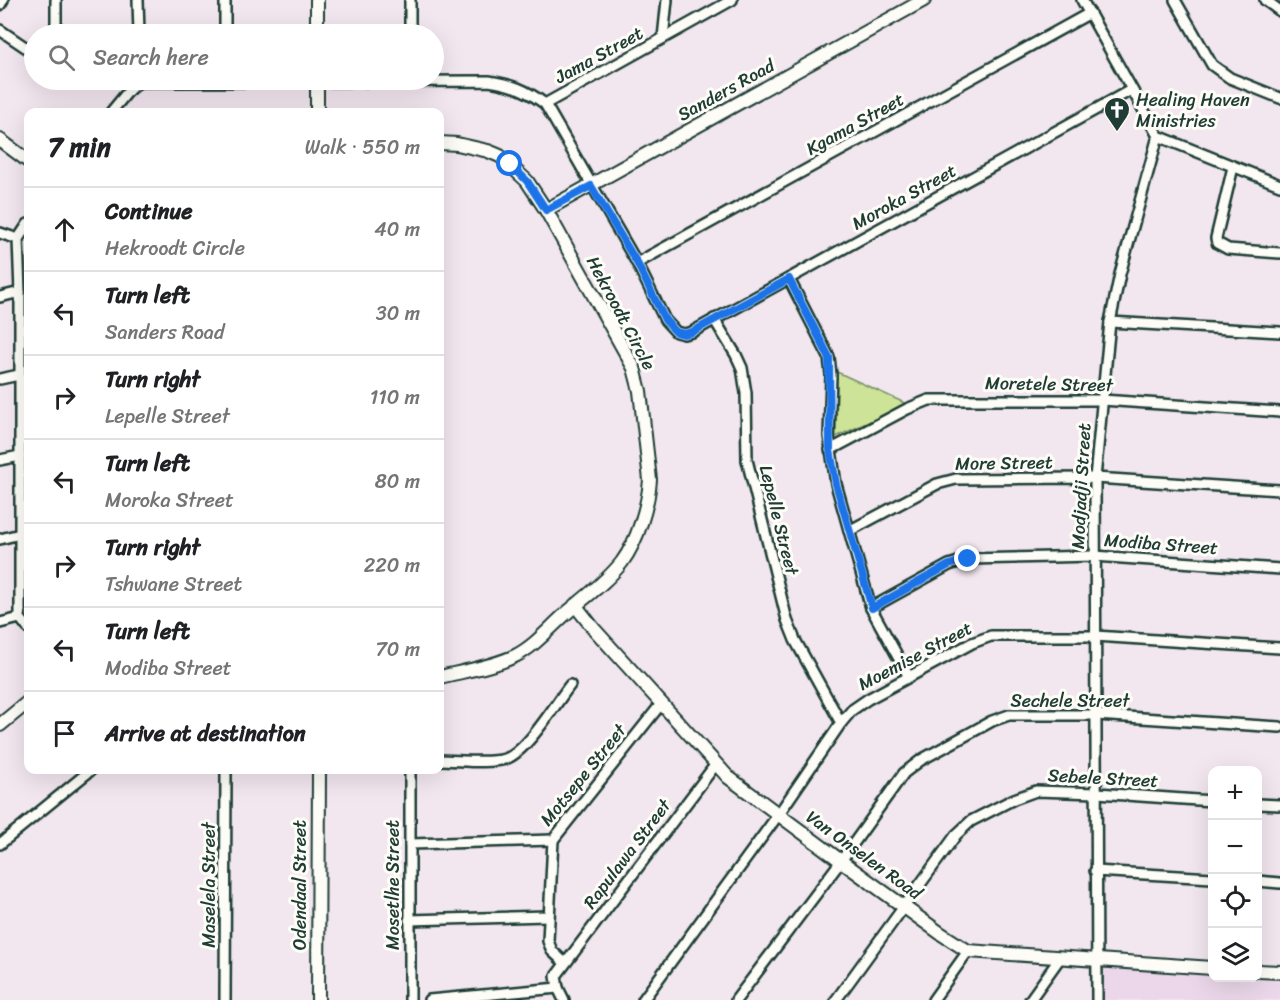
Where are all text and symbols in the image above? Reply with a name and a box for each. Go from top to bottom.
street label: Jama Street [548,17,649,93]
search box [24,24,444,90]
text: Search here [93,38,209,77]
icon: search [45,41,78,74]
street label: Sanders Road [671,49,782,130]
street label: Kgama Street [800,84,910,164]
place label: Healing Haven Ministries [1136,84,1250,137]
church icon: Healing Haven Ministries [1102,95,1132,133]
text: 7 min [48,124,111,170]
text: Walk · 550 m [305,130,420,165]
route start [496,150,522,176]
street label: Moroka Street [846,155,963,239]
text: Continue [105,192,193,231]
text: 40 m [374,212,420,247]
icon: ahead [48,213,81,246]
text: Hekroodt Circle [105,231,245,266]
street label: Hekroodt Circle [577,250,665,376]
text: Turn left [105,276,190,315]
text: 30 m [376,296,420,331]
icon: left [48,297,81,330]
text: Sanders Road [105,315,224,350]
text: Turn right [105,360,200,399]
street label: Moretele Street [985,367,1114,401]
text: 110 m [370,380,420,415]
icon: right [48,381,81,414]
text: Lepelle Street [105,399,230,434]
street label: Modjadji Street [1062,422,1100,550]
text: Turn left [105,444,190,483]
street label: More Street [955,446,1053,480]
street label: Lepelle Street [750,462,808,579]
text: 80 m [375,464,420,499]
icon: left [48,465,81,498]
text: Moroka Street [105,483,234,518]
street label: Modiba Street [1103,524,1219,564]
text: Turn right [105,528,200,567]
route end [954,545,980,571]
text: 220 m [364,548,420,583]
icon: right [48,549,81,582]
text: Tshwane Street [105,567,242,602]
text: Turn left [105,612,190,651]
street label: Moemise Street [852,612,978,700]
text: 70 m [375,632,420,667]
icon: left [48,633,81,666]
text: Modiba Street [105,651,232,686]
street label: Sechele Street [1010,685,1130,717]
text: Arrive at destination [105,714,306,753]
street label: Motsepe Street [531,716,635,833]
icon: arrive [48,717,81,750]
street label: Sebele Street [1047,759,1159,797]
map controls [1208,766,1262,982]
button: + [1208,766,1262,820]
street label: Rapulawa Street [575,791,680,916]
street label: Van Onselen Road [799,802,930,909]
street label: Odendaal Street [284,820,316,950]
street label: Mosetlhe Street [377,820,409,950]
button: − [1208,820,1262,874]
street label: Maselela Street [193,821,225,948]
button: locate [1208,874,1262,928]
button: layers [1208,928,1262,982]

